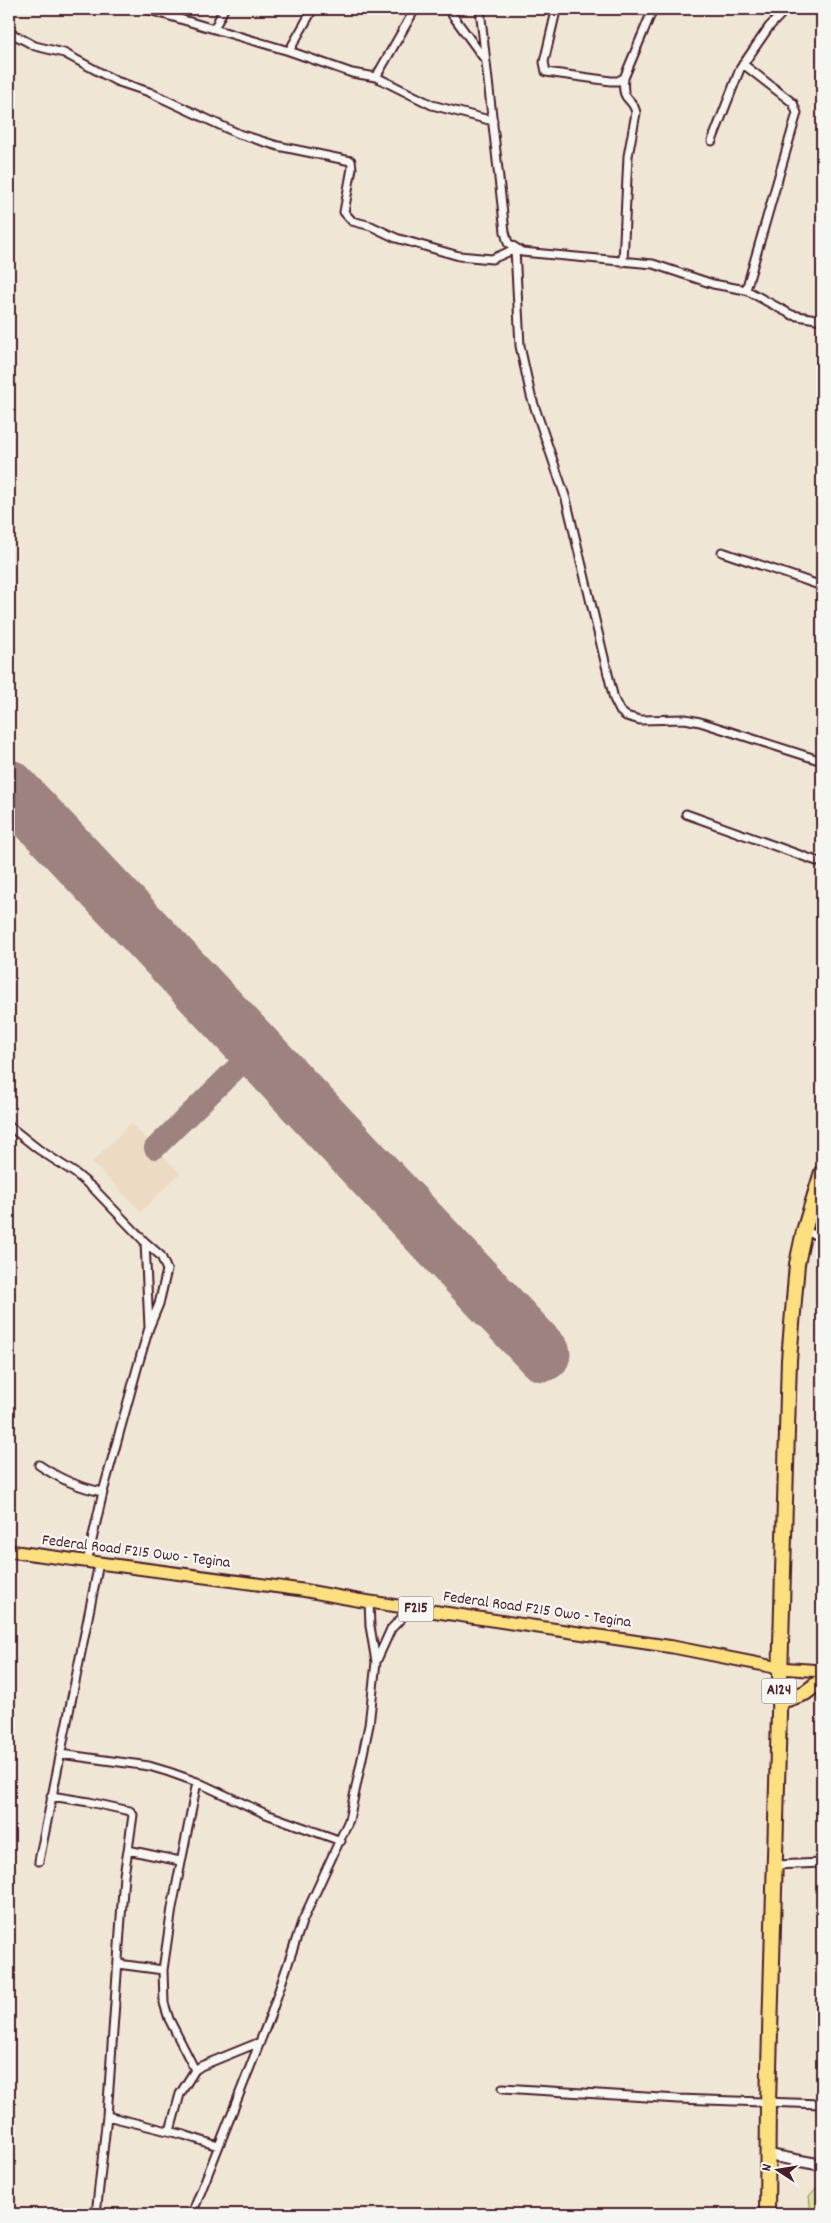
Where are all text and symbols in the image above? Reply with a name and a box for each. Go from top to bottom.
street label: Federal Road F215 Owo - Tegina [41,1529,232,1575]
street label: Federal Road F215 Owo - Tegina [442,1585,633,1635]
road number: F215 [398,1596,434,1622]
road number: A124 [762,1678,796,1704]
north arrow [754,2146,804,2196]
text: N [757,2162,778,2173]

